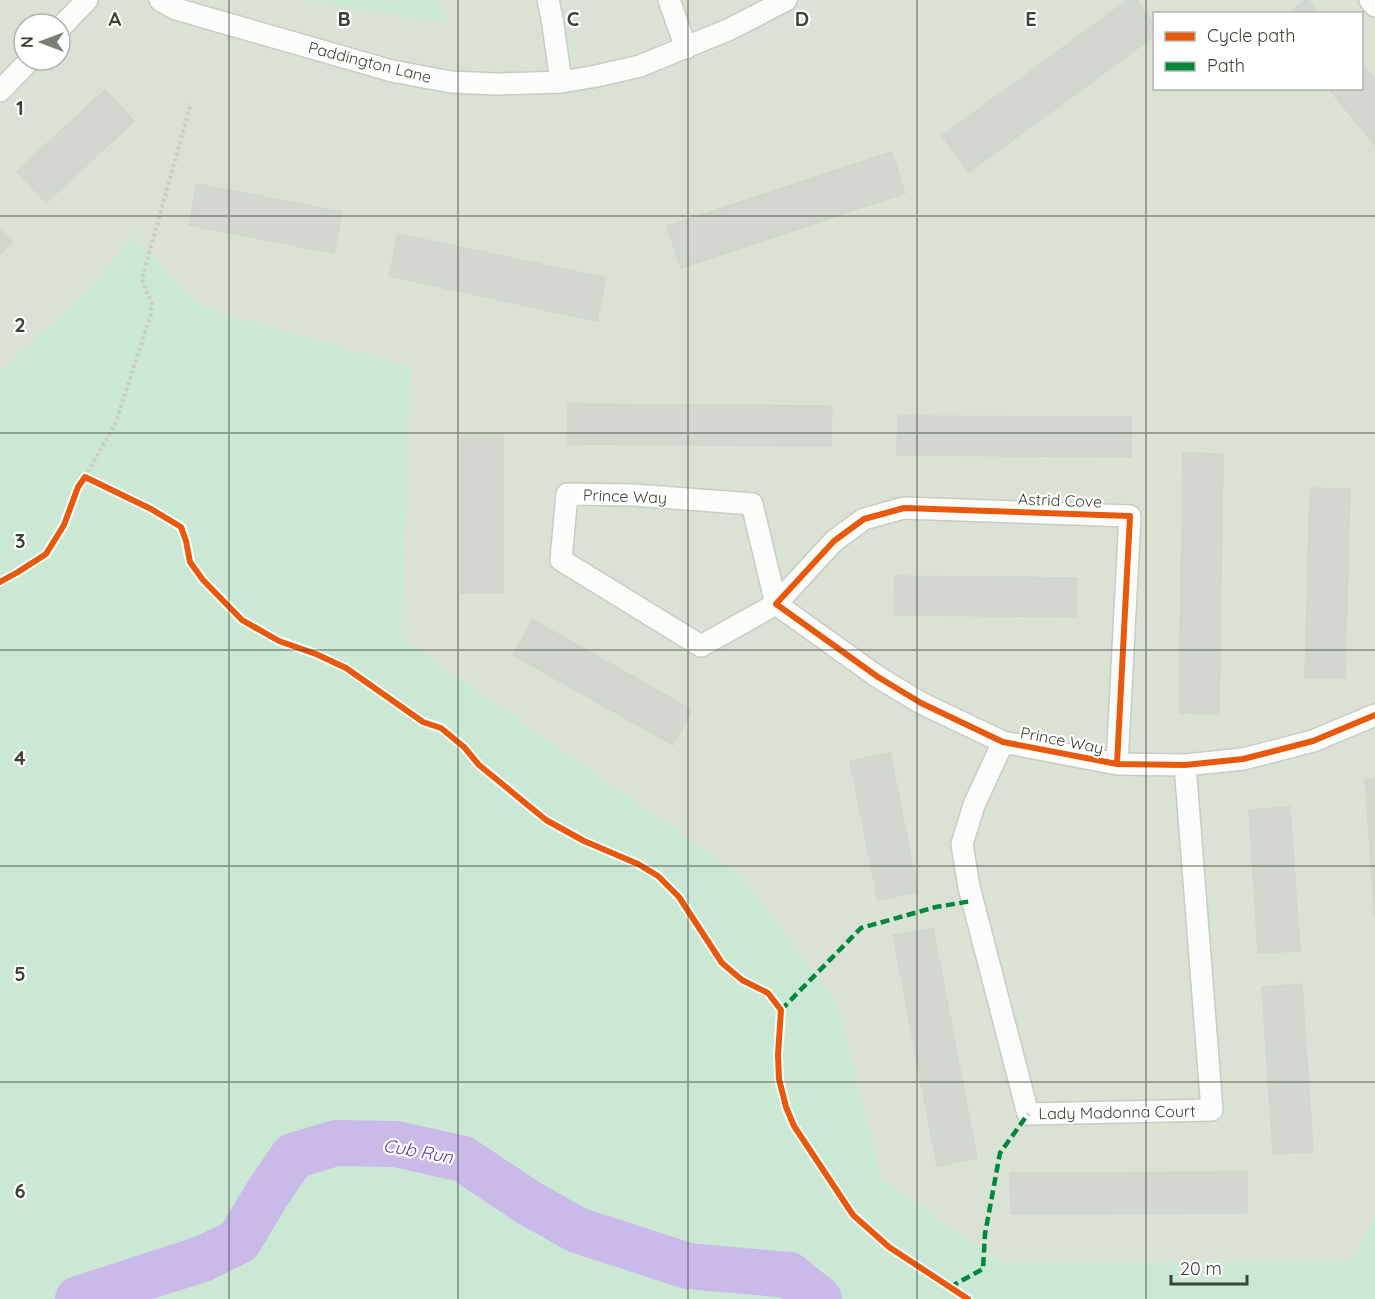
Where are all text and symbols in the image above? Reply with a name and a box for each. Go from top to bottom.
text: A [109,6,122,31]
text: B [337,6,351,31]
text: C [567,6,580,31]
text: D [795,6,809,31]
text: E [1025,6,1037,31]
north arrow [12,12,72,72]
legend [1153,12,1363,90]
text: Cycle path [1207,24,1295,47]
text: N [17,36,37,48]
street label: Paddington Lane [306,37,434,87]
text: Path [1207,54,1245,77]
text: 1 [16,95,24,120]
text: 2 [14,312,26,337]
street label: Prince Way [583,485,667,507]
street label: Astrid Cove [1017,489,1103,511]
text: 3 [15,528,25,553]
street label: Prince Way [1019,722,1105,758]
text: 4 [14,745,26,770]
text: 5 [14,961,26,986]
street label: Lady Madonna Court [1038,1101,1196,1123]
water label: Cub Run [381,1134,455,1169]
text: 6 [14,1178,26,1203]
scale bar [1171,1248,1248,1286]
text: 20 m [1180,1257,1222,1280]

